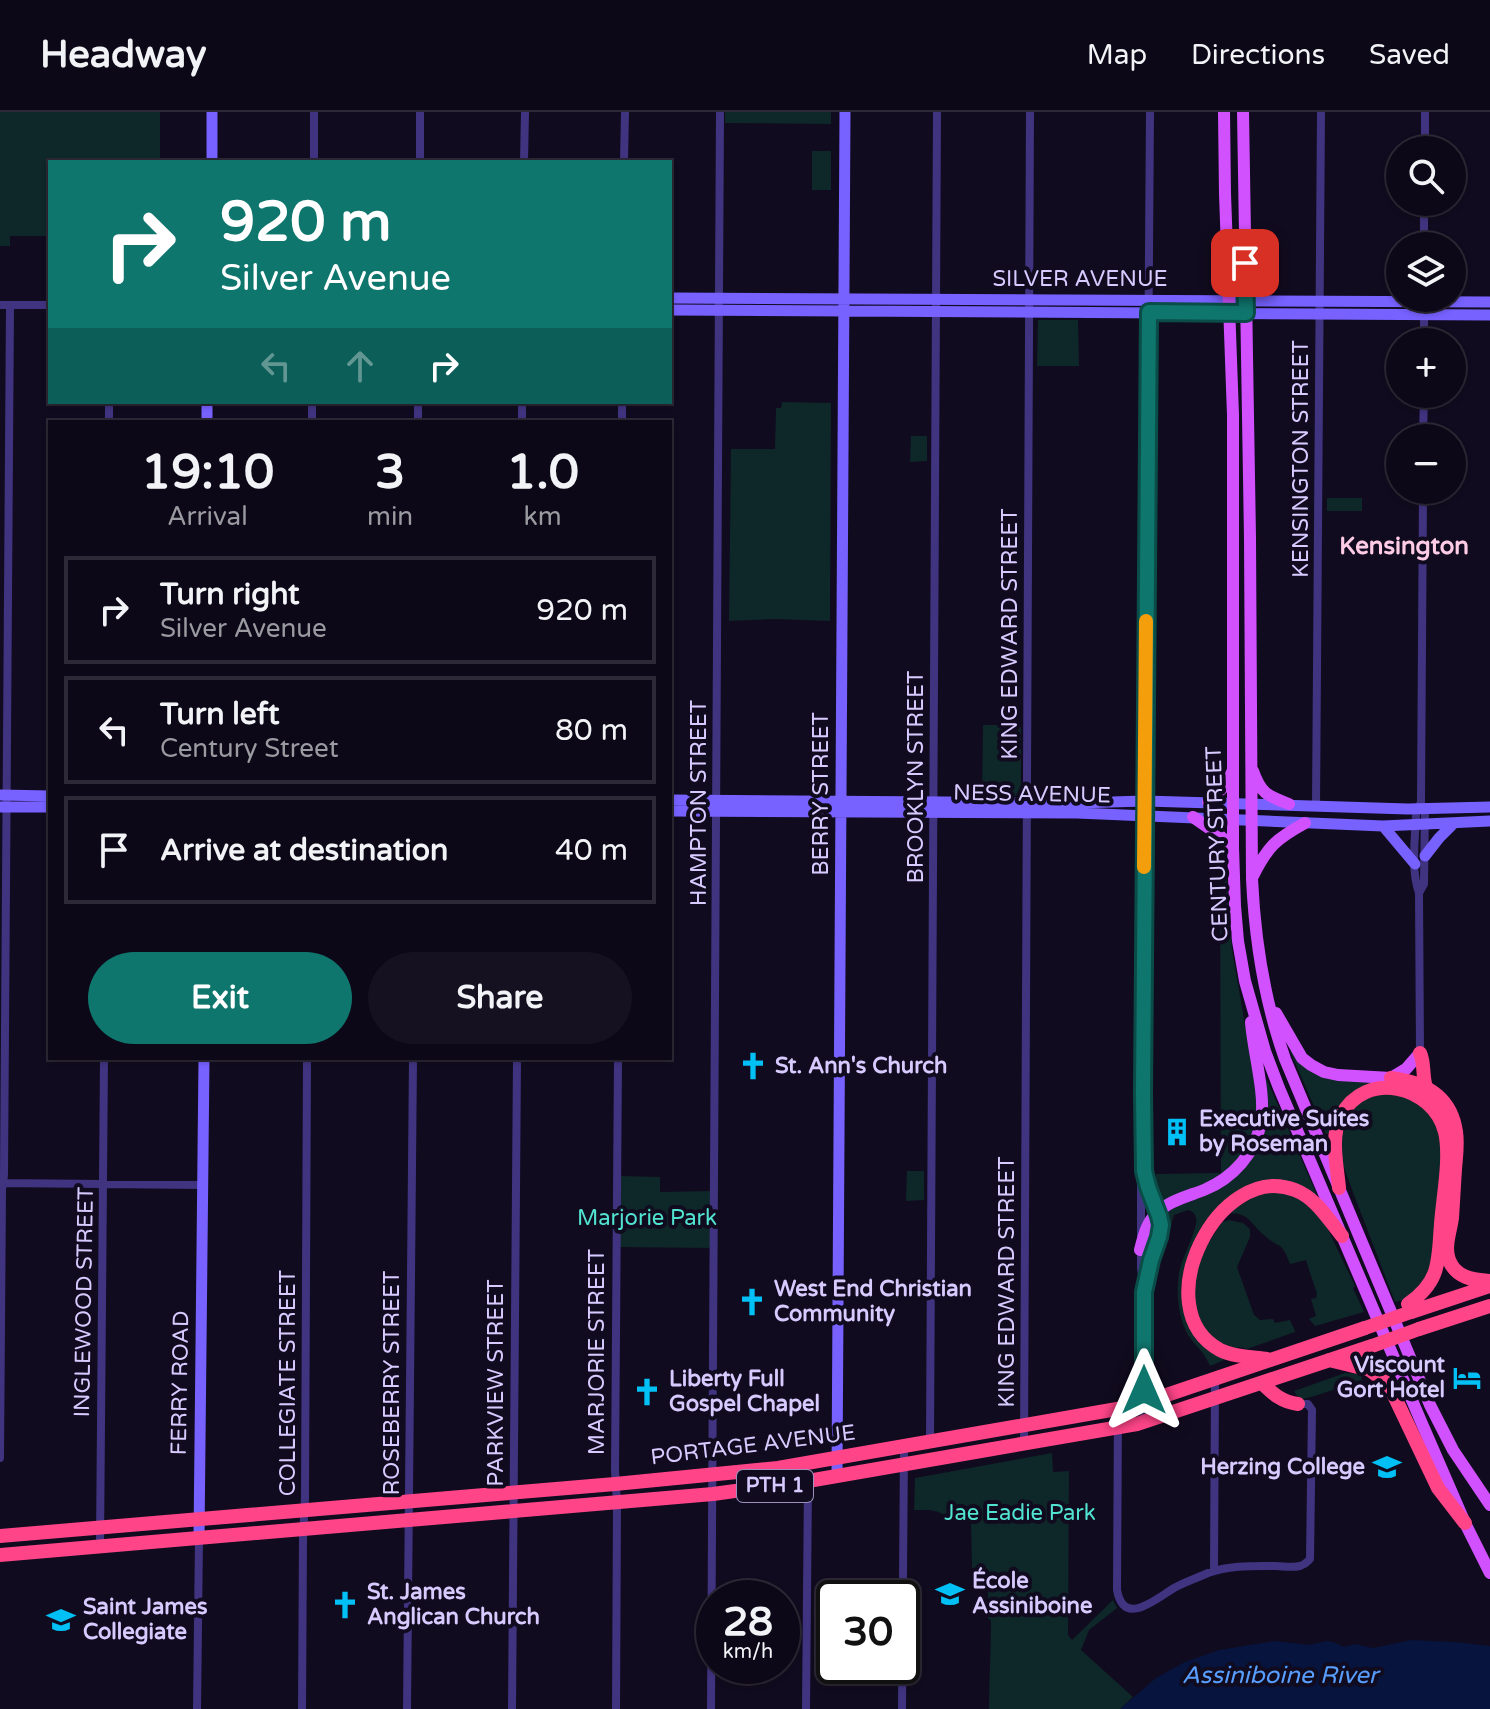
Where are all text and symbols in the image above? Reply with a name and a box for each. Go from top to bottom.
text: Headway [40,32,206,78]
text: Map [1087,38,1147,72]
text: Directions [1191,38,1325,72]
text: Saved [1369,38,1450,72]
map controls [1386,136,1466,504]
button: search [1386,136,1466,216]
text: 920 m [220,189,391,256]
icon: right [88,192,192,296]
pin [1211,229,1279,297]
button: layers [1386,232,1466,312]
icon: arrive [1223,241,1267,285]
text: Silver Avenue [220,257,451,300]
street label: SILVER AVENUE [992,266,1168,292]
button: + [1386,328,1466,408]
street label: KENSINGTON STREET [1288,339,1314,578]
icon: left [254,344,298,388]
icon: ahead [338,344,382,388]
icon: right [422,344,466,388]
button: − [1386,424,1466,504]
text: 19:10 [141,444,274,502]
text: 3 [375,444,405,502]
text: 1.0 [506,444,579,502]
text: Arrival [167,501,248,532]
text: min [367,501,413,532]
text: km [524,501,562,532]
street label: KING EDWARD STREET [997,508,1023,760]
district label: Kensington [1339,532,1469,561]
text: Turn right [160,576,300,613]
icon: right [92,588,136,632]
text: 920 m [536,592,628,629]
text: Silver Avenue [160,613,327,644]
street label: BROOKLYN STREET [903,670,929,883]
text: Turn left [160,696,279,733]
street label: HAMPTON STREET [686,699,712,906]
icon: left [92,708,136,752]
text: 80 m [555,712,628,749]
street label: BERRY STREET [808,712,834,876]
text: Century Street [160,733,339,764]
street label: CENTURY STREET [1201,745,1233,942]
street label: NESS AVENUE [953,780,1111,808]
icon: arrive [92,828,136,872]
text: Arrive at destination [160,832,448,869]
text: 40 m [555,832,628,869]
button: Exit [88,952,352,1044]
button: Share [368,952,632,1044]
church icon: St. Ann's Church [738,1051,768,1081]
place label: St. Ann's Church [775,1053,947,1079]
place label: Executive Suites by Roseman [1199,1106,1370,1157]
building icon: Executive Suites by Roseman [1162,1117,1192,1147]
street label: KING EDWARD STREET [994,1156,1020,1408]
street label: INGLEWOOD STREET [69,1186,99,1418]
park label: Marjorie Park [577,1205,717,1231]
street label: MARJORIE STREET [584,1248,610,1455]
street label: COLLEGIATE STREET [275,1269,301,1496]
street label: ROSEBERRY STREET [379,1270,405,1495]
place label: West End Christian Community [774,1276,972,1327]
street label: PARKVIEW STREET [483,1279,509,1487]
church icon: West End Christian Community [737,1287,767,1317]
street label: FERRY ROAD [166,1310,194,1456]
position arrow [1102,1348,1186,1432]
place label: Viscount Gort Hotel [1337,1352,1446,1403]
hotel icon: Viscount Gort Hotel [1452,1363,1482,1393]
place label: Liberty Full Gospel Chapel [669,1366,820,1417]
church icon: Liberty Full Gospel Chapel [632,1377,662,1407]
street label: PORTAGE AVENUE [649,1420,857,1470]
school or university icon: Herzing College [1372,1452,1402,1482]
place label: Herzing College [1200,1454,1365,1480]
road number: PTH 1 [737,1470,813,1502]
park label: Jae Eadie Park [944,1500,1096,1526]
place label: École Assiniboine [972,1567,1092,1619]
place label: St. James Anglican Church [367,1579,540,1630]
school or university icon: École Assiniboine [935,1579,965,1609]
speed limit sign: 30 [816,1580,920,1684]
church icon: St. James Anglican Church [330,1590,360,1620]
place label: Saint James Collegiate [83,1594,208,1645]
text: 28 [723,1598,773,1646]
school or university icon: Saint James Collegiate [46,1605,76,1635]
text: km/h [723,1640,773,1664]
water label: Assiniboine River [1182,1661,1381,1690]

